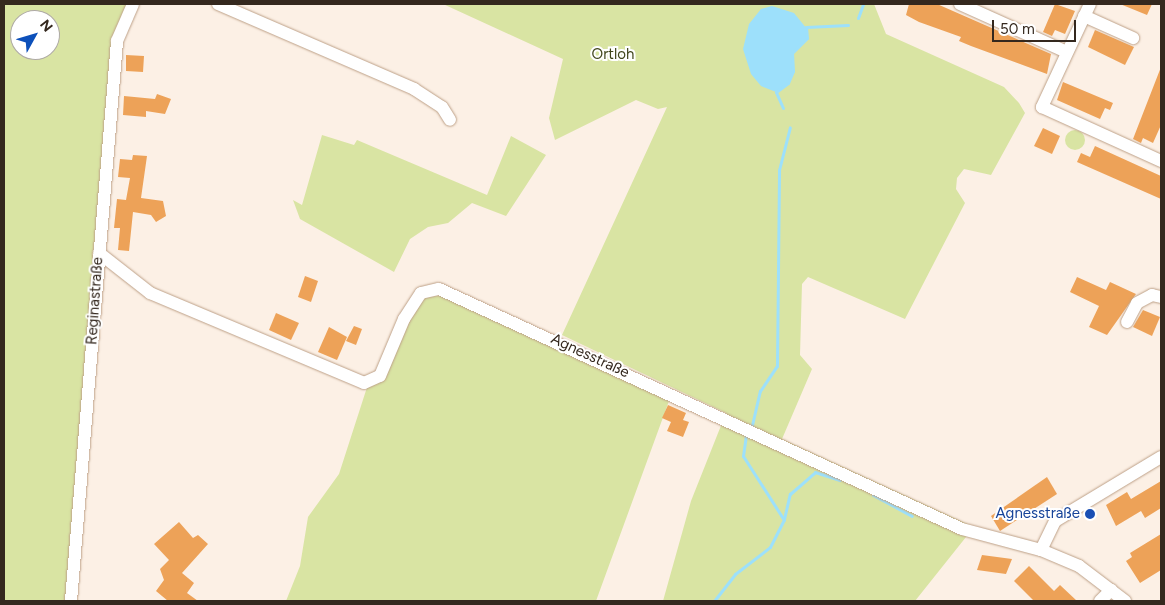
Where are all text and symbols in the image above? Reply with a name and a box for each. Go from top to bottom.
north arrow [10,10,60,60]
scale bar [995,10,1079,42]
text: N [36,16,56,35]
text: 50 m [1000,20,1035,38]
park label: Ortloh [592,46,634,64]
street label: Reginastraße [83,257,107,345]
street label: Agnesstraße [548,330,632,382]
place label: Agnesstraße [996,505,1080,523]
marker: Agnesstraße [1084,508,1096,520]

